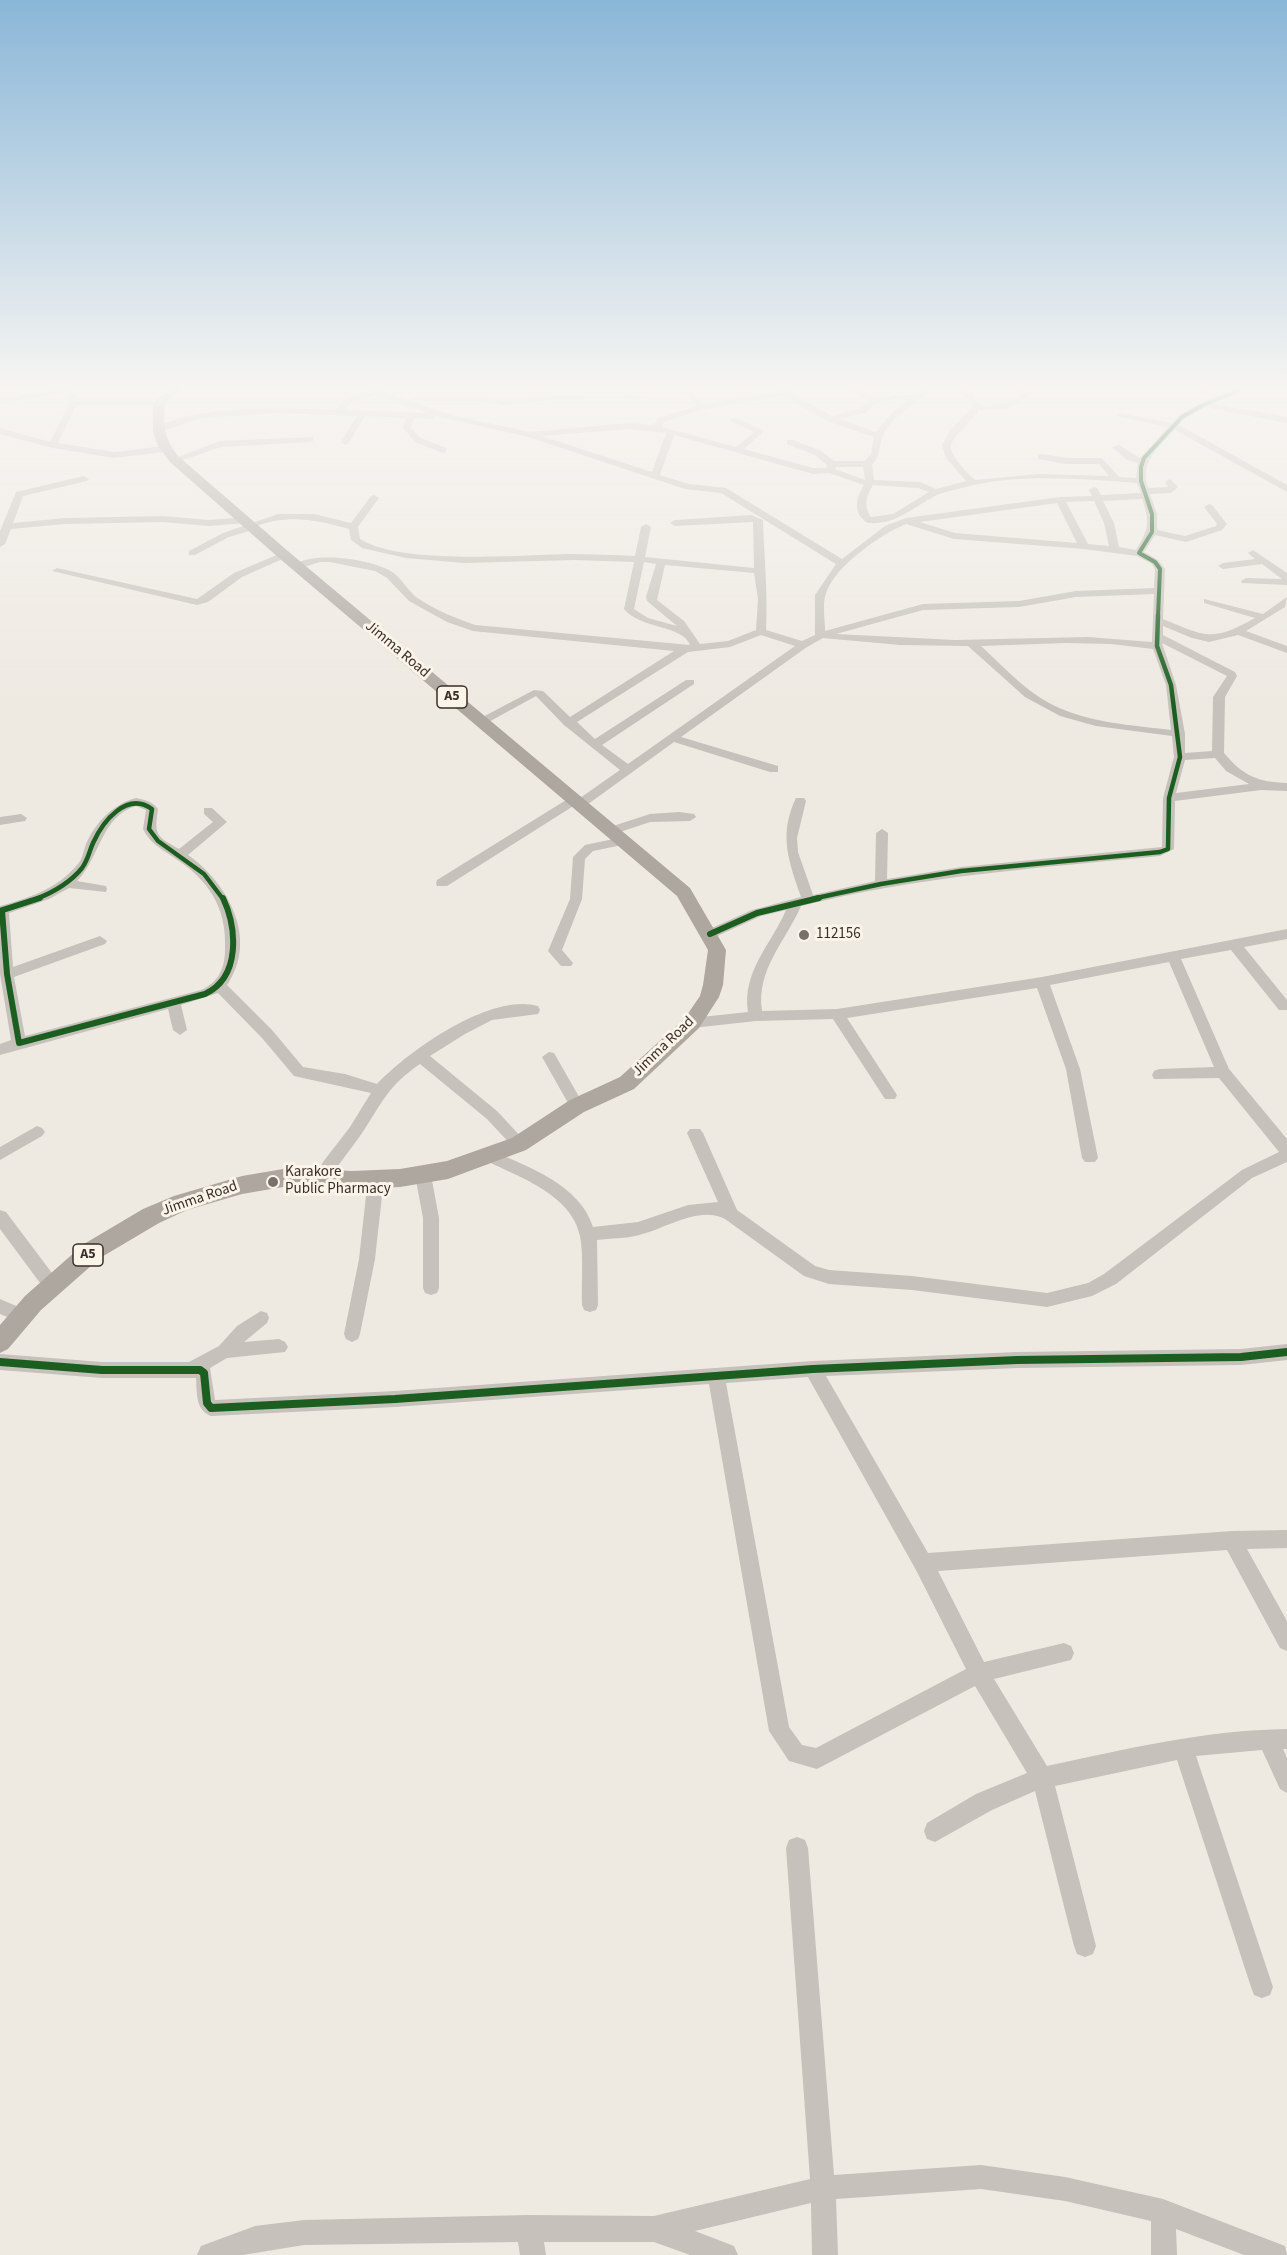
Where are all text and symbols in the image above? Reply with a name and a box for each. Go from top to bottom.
street label: Jimma Road [361,618,433,682]
road number: A5 [437,686,467,708]
place label: 112156 [816,926,861,944]
marker: 112156 [797,928,811,942]
street label: Jimma Road [630,1013,698,1081]
place label: Karakore Public Pharmacy [285,1164,391,1199]
marker: Karakore Public Pharmacy [266,1175,280,1189]
street label: Jimma Road [160,1178,240,1220]
road number: A5 [73,1244,103,1266]

